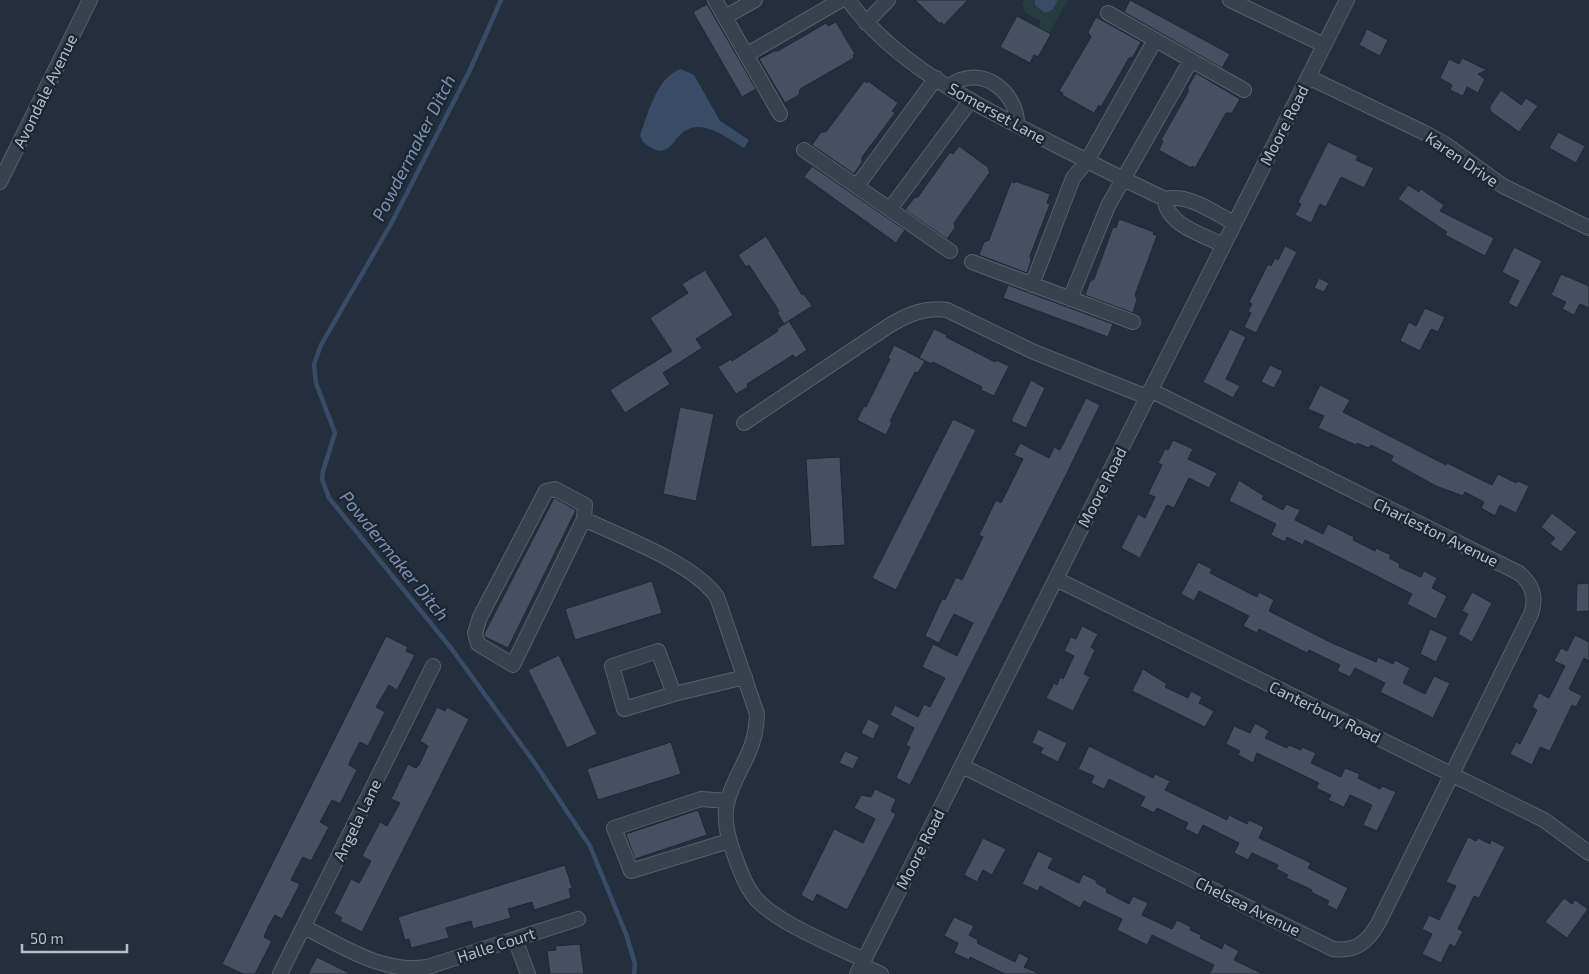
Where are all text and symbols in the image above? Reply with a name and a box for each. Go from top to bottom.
street label: Avondale Avenue [9,31,80,151]
water label: Powdermaker Ditch [367,71,459,224]
street label: Somerset Lane [945,78,1049,147]
street label: Moore Road [1255,82,1312,168]
street label: Karen Drive [1422,127,1502,190]
street label: Moore Road [1073,444,1130,530]
water label: Powdermaker Ditch [336,486,454,625]
street label: Charleston Avenue [1371,493,1502,570]
street label: Canterbury Road [1266,676,1384,747]
street label: Angela Lane [329,776,385,864]
street label: Moore Road [891,806,948,892]
street label: Chelsea Avenue [1193,872,1304,939]
scale bar [22,922,128,954]
street label: Halle Court [454,923,537,966]
text: 50 m [30,929,64,947]

